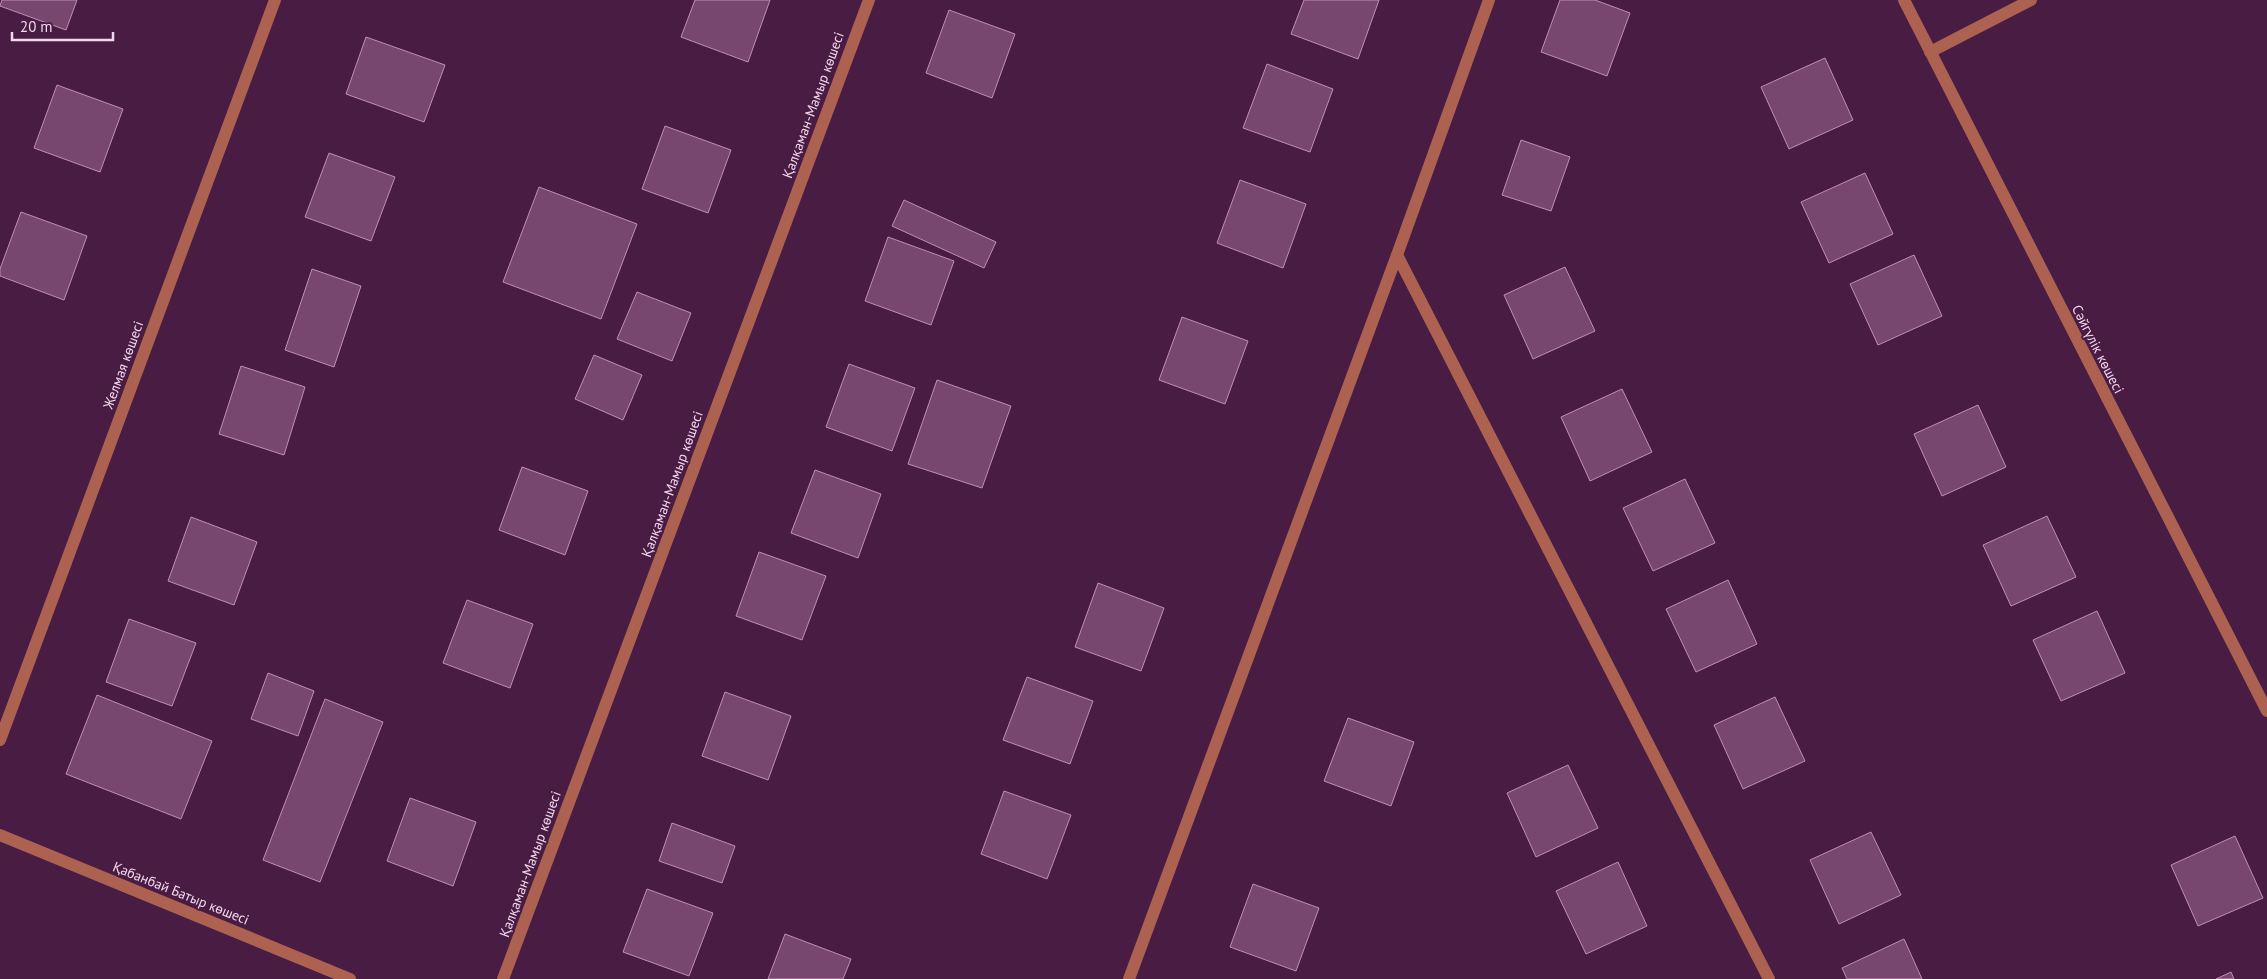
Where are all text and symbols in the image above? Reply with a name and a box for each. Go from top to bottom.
scale bar [12,10,114,42]
text: 20 m [20,17,53,36]
street label: Қалқаман-Мамыр көшесі [778,29,848,181]
street label: Сәйгүлік көшесі [2068,302,2128,396]
street label: Желмая көшесі [98,319,147,412]
street label: Қалқаман-Мамыр көшесі [637,408,707,560]
street label: Қалқаман-Мамыр көшесі [495,788,565,940]
street label: Қабанбай Батыр көшесі [110,857,252,929]

